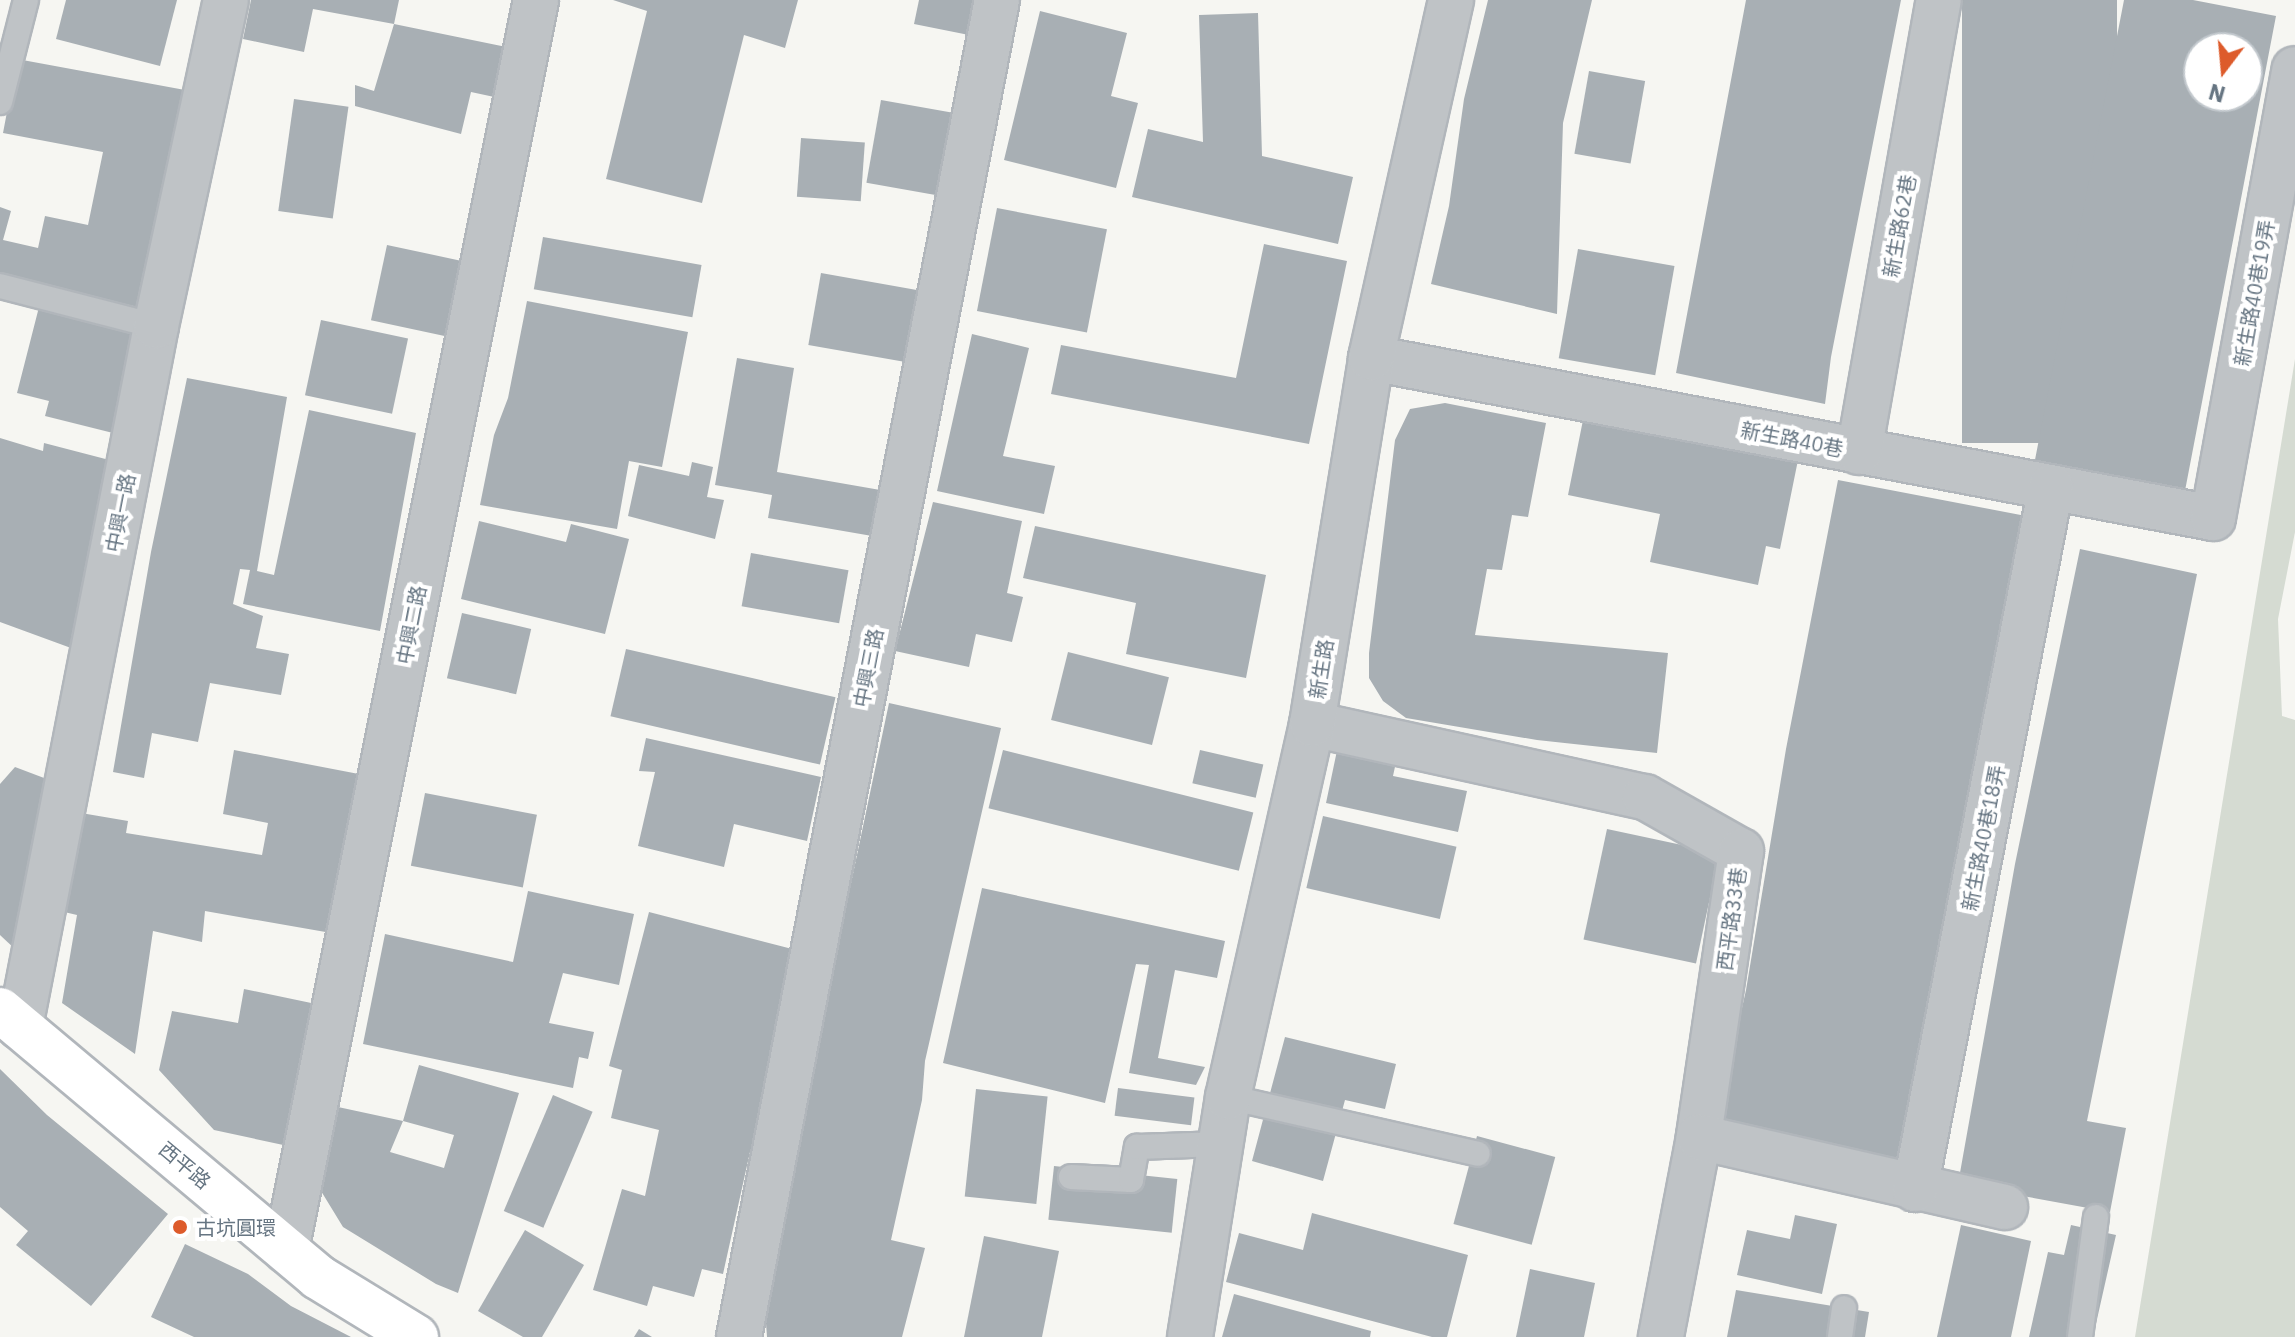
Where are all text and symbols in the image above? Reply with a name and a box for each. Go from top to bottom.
north arrow [2183,32,2263,112]
text: N [2205,77,2228,110]
street label: 新生路62巷 [1878,173,1920,279]
street label: 新生路40巷19弄 [2229,218,2279,368]
street label: 新生路40巷 [1739,417,1845,461]
street label: 中興一路 [101,471,139,555]
street label: 中興二路 [392,583,430,667]
street label: 中興三路 [849,626,887,710]
street label: 新生路 [1304,637,1338,701]
street label: 新生路40巷18弄 [1957,763,2009,913]
street label: 西平路33巷 [1712,866,1750,972]
street label: 西平路 [154,1137,216,1193]
place label: 古坑圓環 [196,1215,276,1239]
marker: 古坑圓環 [171,1218,189,1236]

